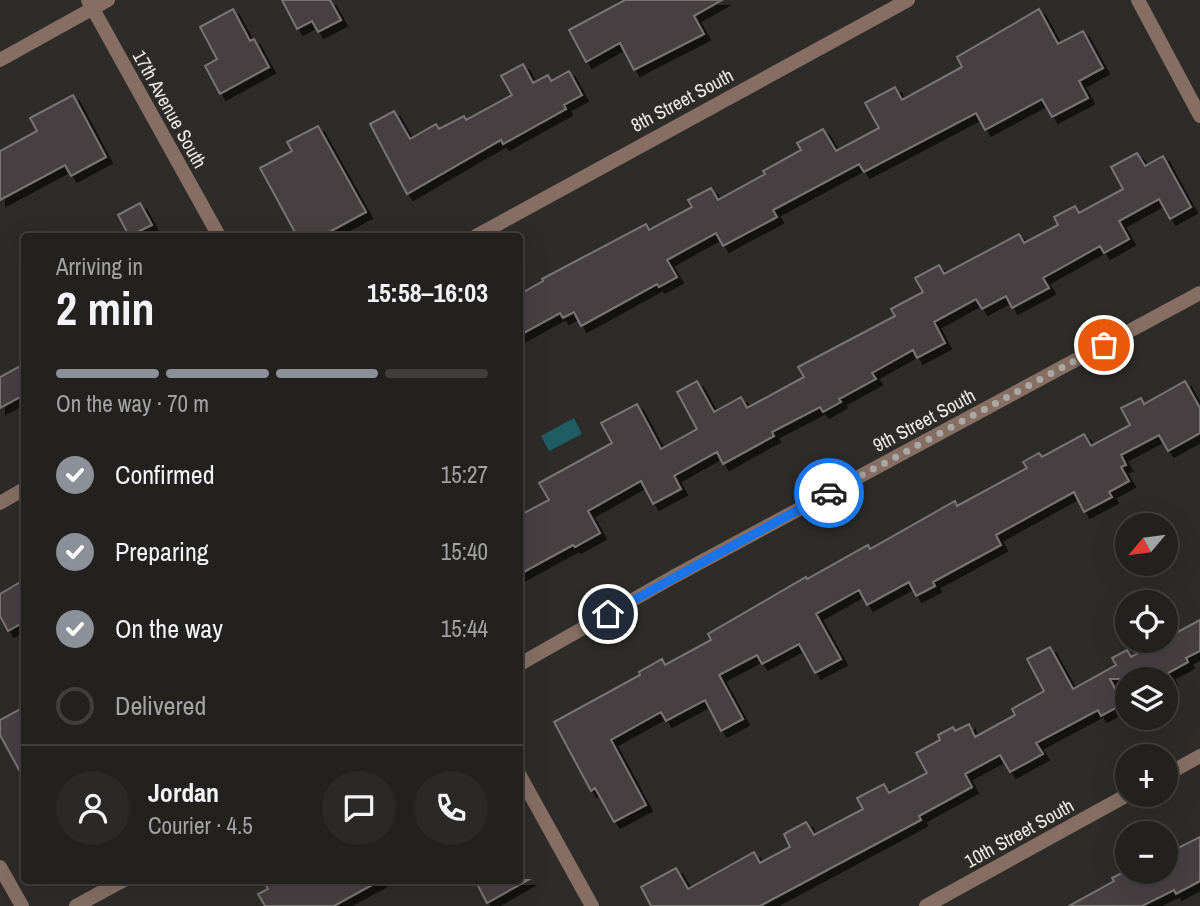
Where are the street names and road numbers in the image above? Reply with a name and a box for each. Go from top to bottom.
street label: 17th Avenue South [127,45,213,173]
street label: 8th Street South [626,62,738,138]
street label: 9th Street South [868,382,980,458]
street label: 10th Street South [960,792,1078,874]

